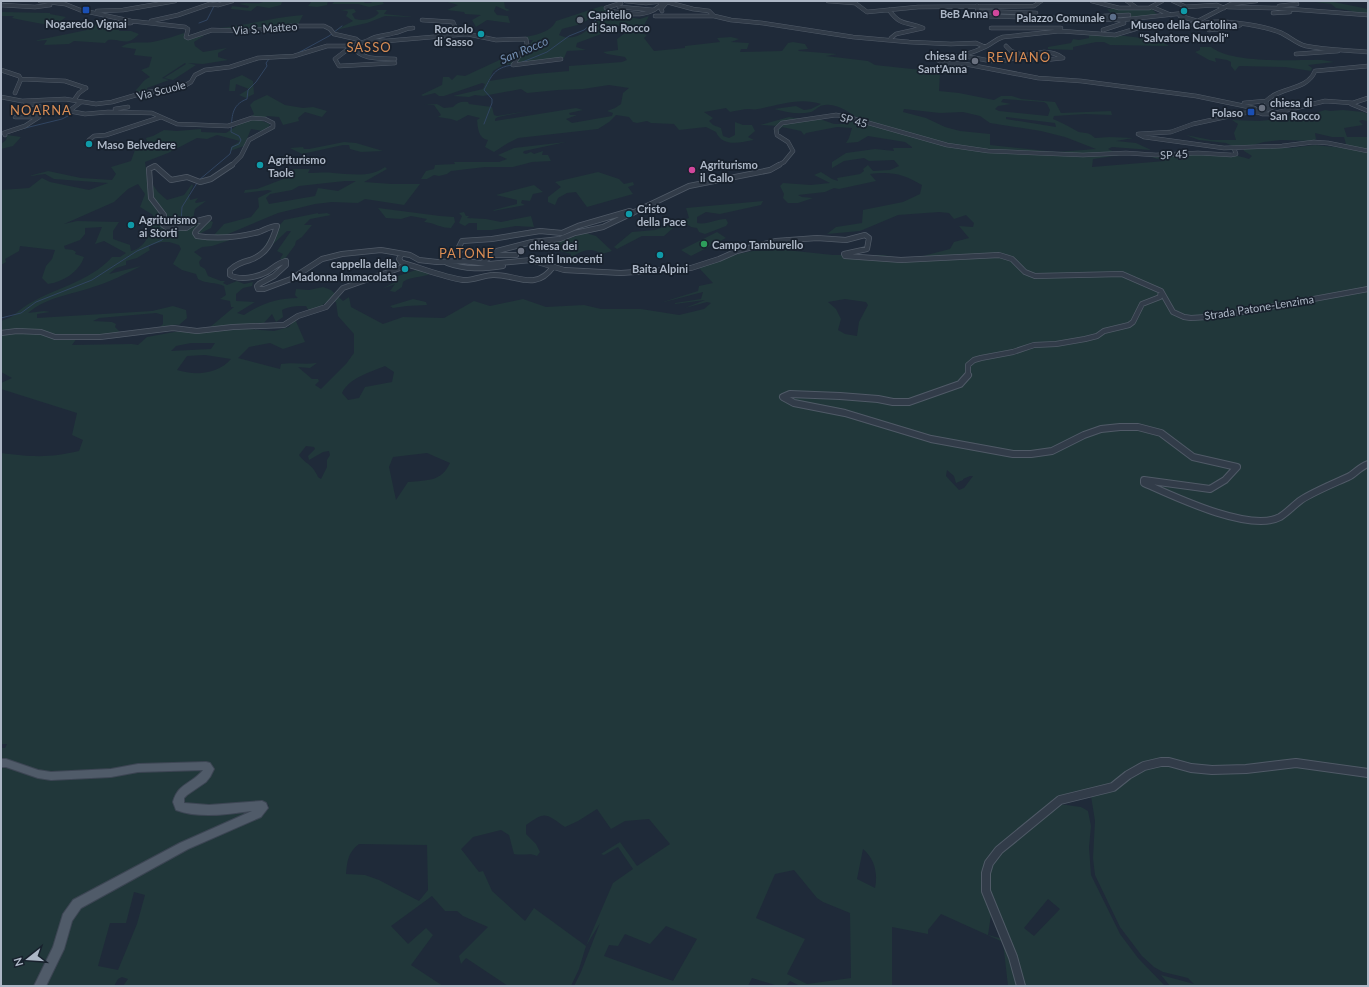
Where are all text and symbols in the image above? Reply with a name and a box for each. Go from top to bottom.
marker: Nogaredo Vignai [81,5,91,15]
marker: Museo della Cartolina "Salvatore Nuvoli" [1179,6,1189,16]
place label: BeB Anna [940,7,988,20]
place label: Capitello di San Rocco [588,8,650,34]
marker: BeB Anna [991,8,1001,18]
place label: Palazzo Comunale [1016,11,1105,24]
marker: Palazzo Comunale [1108,12,1118,22]
marker: Capitello di San Rocco [575,15,585,25]
place label: Nogaredo Vignai [45,17,127,30]
place label: Museo della Cartolina "Salvatore Nuvoli" [1131,18,1237,44]
street label: Via S. Matteo [232,19,298,37]
place label: Roccolo di Sasso [434,22,473,48]
marker: Roccolo di Sasso [476,29,486,39]
water label: San Rocco [498,33,550,67]
district label: SASSO [346,39,392,55]
place label: chiesa di Sant'Anna [918,49,967,75]
district label: REVIANO [987,49,1051,65]
marker: chiesa di Sant'Anna [970,56,980,66]
street label: Via Scuole [135,78,187,102]
place label: chiesa di San Rocco [1270,96,1320,122]
district label: NOARNA [10,102,72,118]
marker: chiesa di San Rocco [1257,103,1267,113]
place label: Folaso [1211,106,1243,119]
marker: Folaso [1246,107,1256,117]
street label: SP 45 [839,110,869,130]
place label: Maso Belvedere [97,138,176,151]
marker: Maso Belvedere [84,139,94,149]
street label: SP 45 [1160,147,1188,161]
place label: Agriturismo Taole [267,153,326,179]
place label: Agriturismo il Gallo [699,158,758,184]
marker: Agriturismo Taole [255,160,265,170]
marker: Agriturismo il Gallo [687,165,697,175]
place label: Cristo della Pace [637,202,686,228]
marker: Cristo della Pace [624,209,634,219]
place label: Agriturismo ai Storti [138,213,197,239]
marker: Agriturismo ai Storti [126,220,136,230]
place label: Campo Tamburello [712,238,803,251]
place label: chiesa dei Santi Innocenti [529,239,603,265]
marker: Campo Tamburello [699,239,709,249]
district label: PATONE [439,245,495,261]
marker: chiesa dei Santi Innocenti [516,246,526,256]
marker: Baita Alpini [655,250,665,260]
place label: cappella della Madonna Immacolata [291,257,397,283]
place label: Baita Alpini [632,262,688,275]
marker: cappella della Madonna Immacolata [400,264,410,274]
street label: Strada Patone-Lenzima [1203,292,1315,322]
north arrow [8,939,48,979]
text: N [11,956,25,968]

